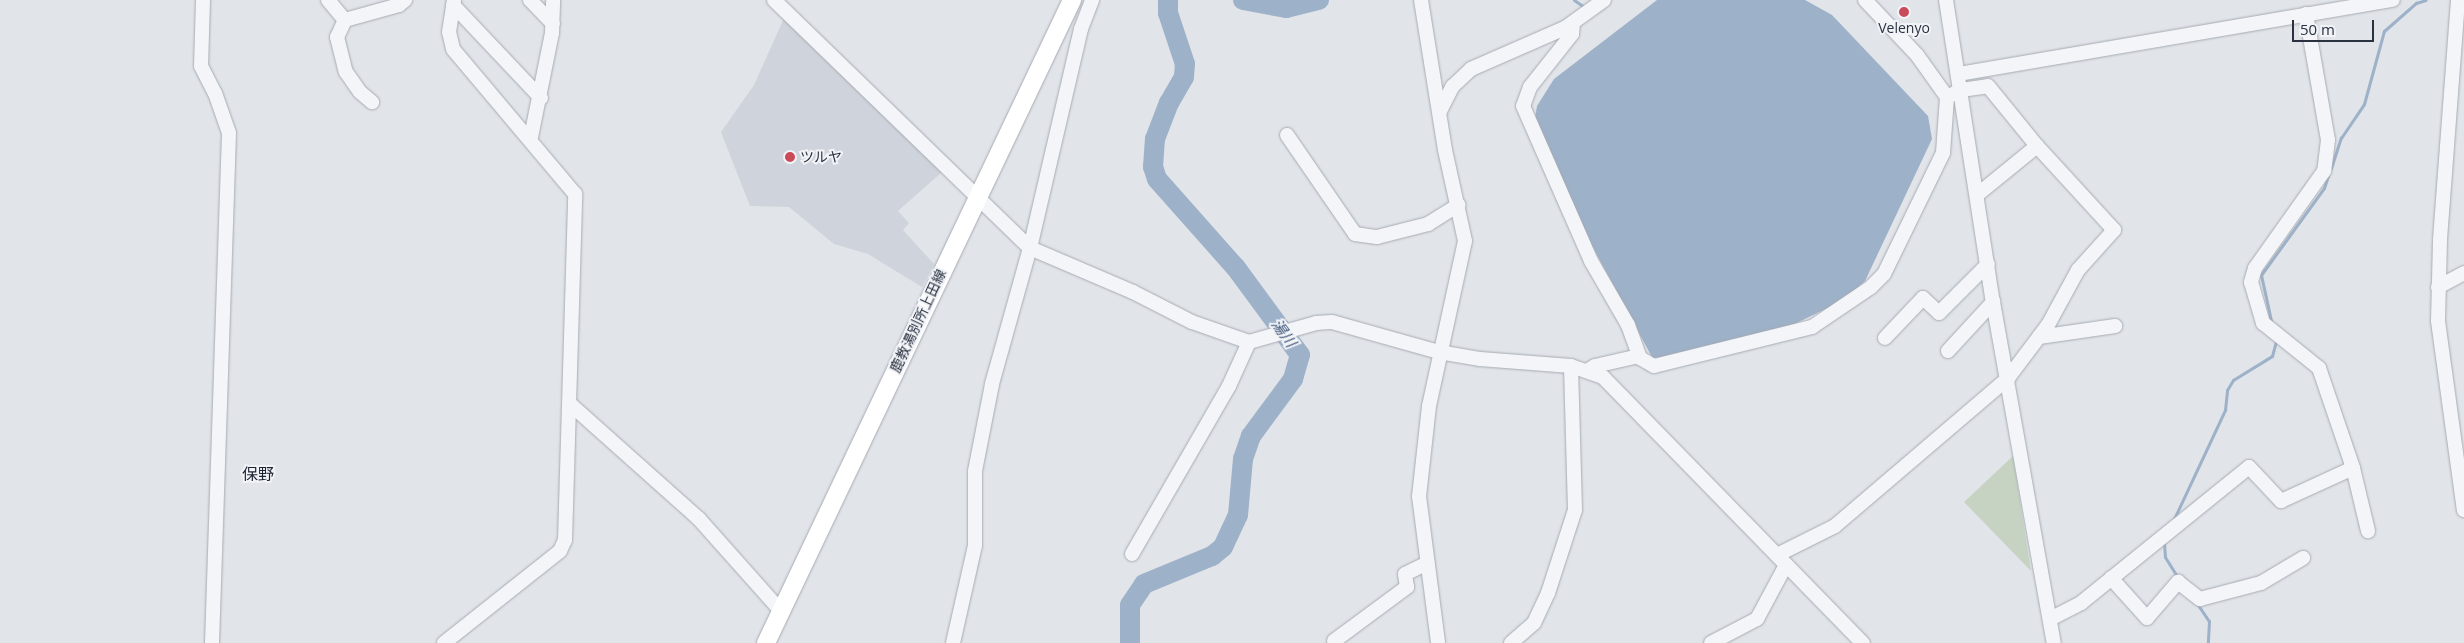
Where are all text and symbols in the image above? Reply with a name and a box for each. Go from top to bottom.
marker: Velenyo [1898,6,1910,18]
scale bar [2294,10,2376,42]
text: 50 m [2300,19,2335,39]
place label: Velenyo [1878,20,1930,36]
place label: ツルヤ [800,149,842,165]
marker: ツルヤ [784,151,796,163]
street label: 鹿教湯別所上田線 [887,267,949,375]
water label: 湯川 [1268,316,1300,350]
district label: 保野 [242,464,274,484]

